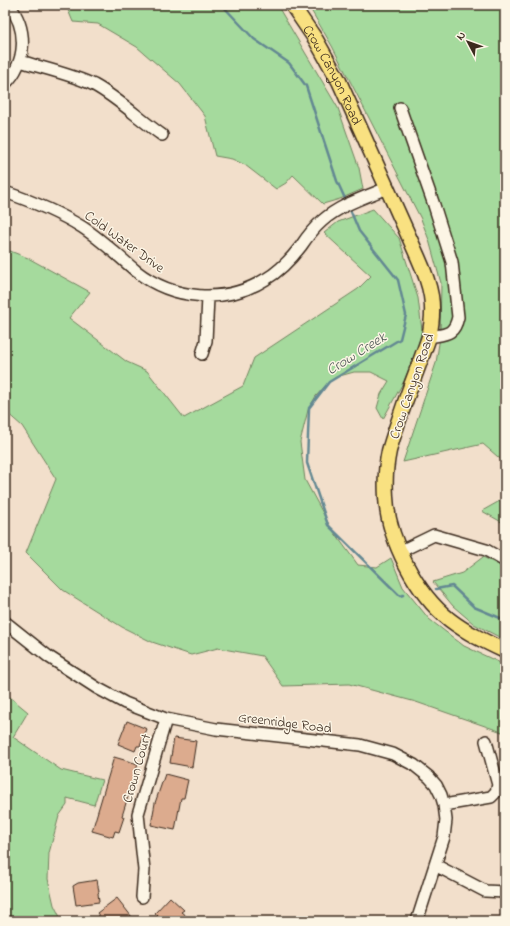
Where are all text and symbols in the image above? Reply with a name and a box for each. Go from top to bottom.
street label: Crow Canyon Road [297,21,366,129]
north arrow [448,22,488,62]
text: N [453,28,470,44]
street label: Cold Water Drive [80,206,169,279]
water label: Crow Creek [322,326,392,381]
street label: Crow Canyon Road [385,331,441,442]
street label: Greenridge Road [237,707,333,741]
street label: Crown Court [118,731,157,805]

